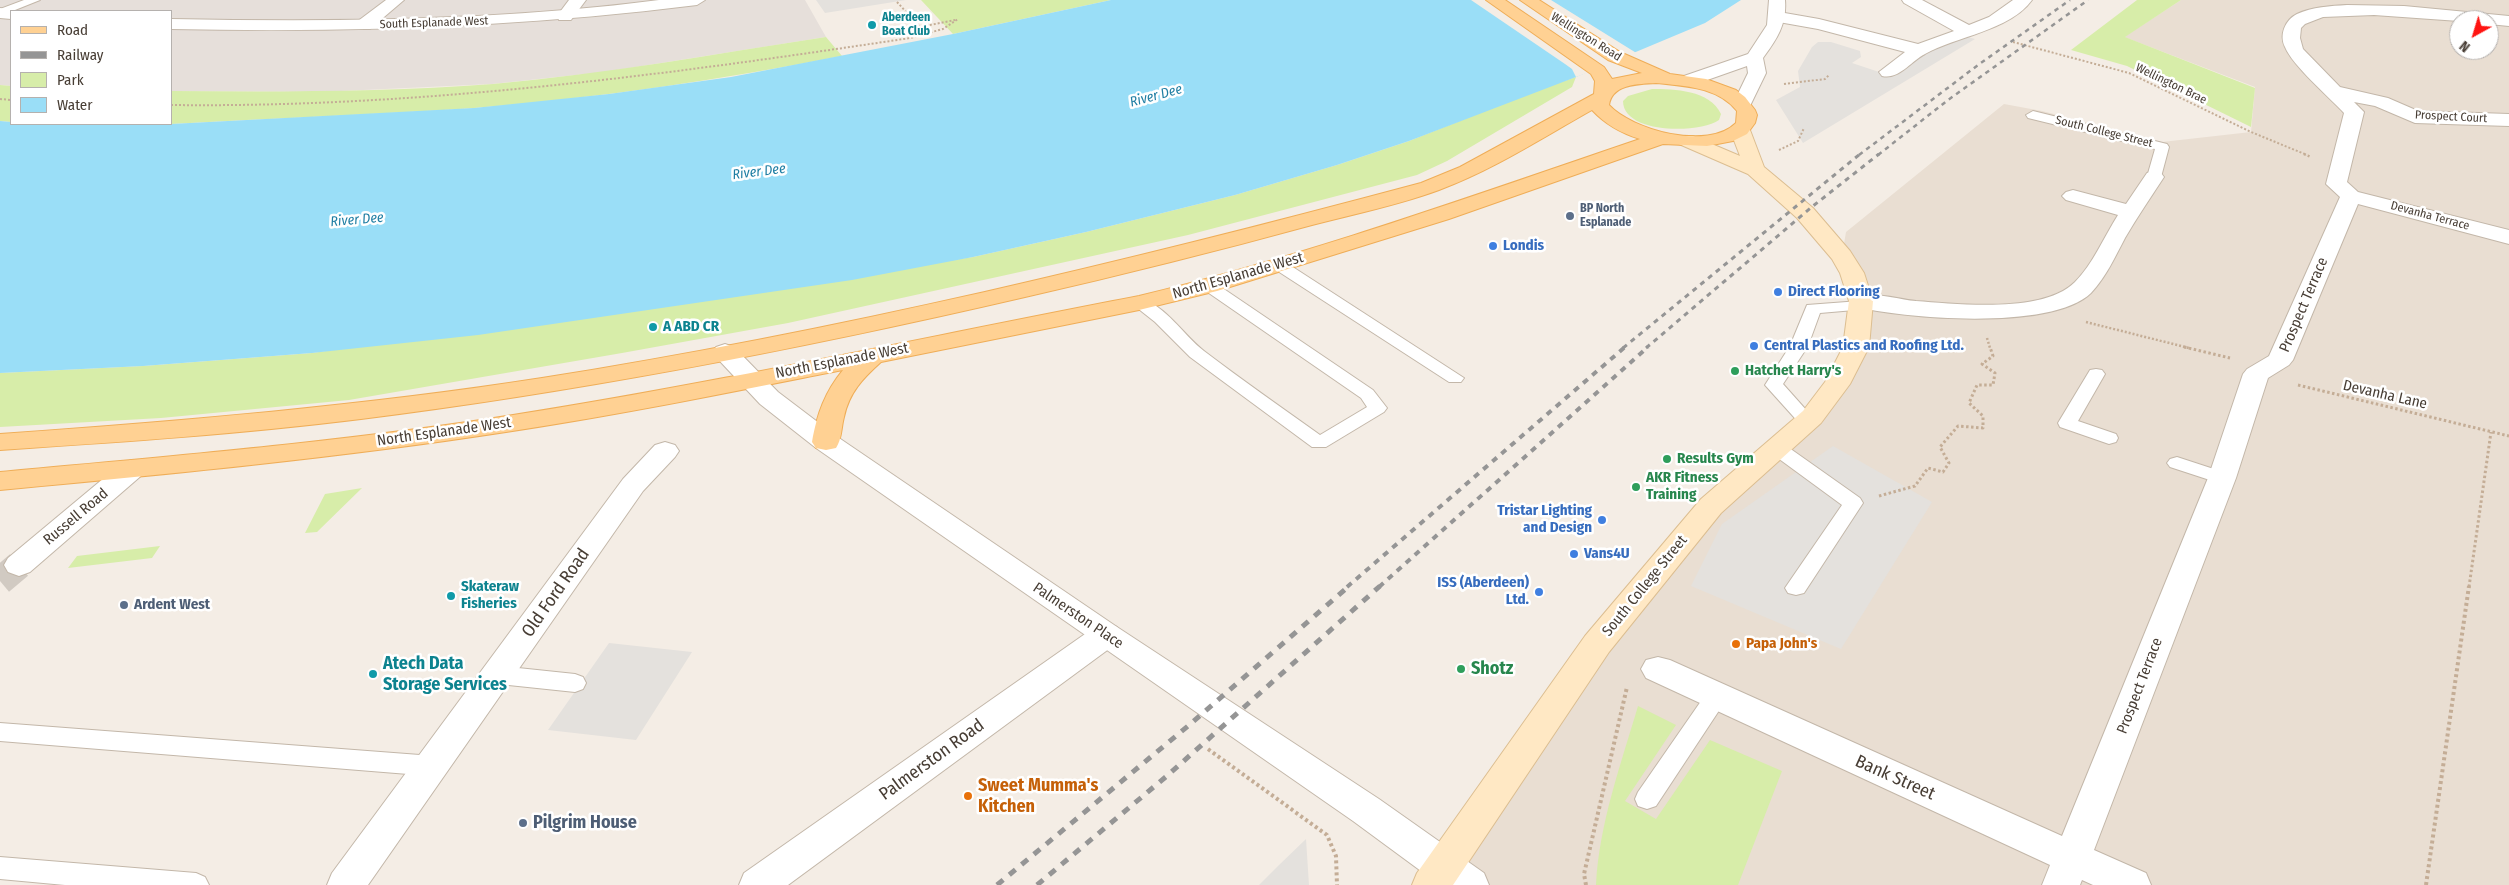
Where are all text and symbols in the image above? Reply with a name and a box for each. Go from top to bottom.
legend [10,10,172,125]
street label: Wellington Road [1548,10,1624,64]
north arrow [2449,10,2499,60]
place label: Aberdeen Boat Club [882,11,930,39]
street label: South Esplanade West [379,14,489,32]
marker: Aberdeen Boat Club [866,19,878,31]
text: Road [57,21,88,39]
text: N [2456,37,2473,56]
text: Railway [57,46,104,64]
street label: Wellington Brae [2133,61,2209,107]
text: Park [57,71,84,89]
water label: River Dee [1128,81,1184,111]
text: Water [57,96,92,114]
street label: Prospect Court [2415,108,2487,126]
street label: South College Street [2054,113,2154,151]
water label: River Dee [731,160,787,184]
street label: Devanha Terrace [2389,199,2471,233]
place label: BP North Esplanade [1580,202,1631,230]
water label: River Dee [330,209,384,231]
marker: BP North Esplanade [1564,210,1576,222]
place label: Londis [1503,237,1544,255]
marker: Londis [1487,240,1499,252]
street label: North Esplanade West [1171,249,1305,303]
street label: Prospect Terrace [2276,255,2332,355]
place label: Direct Flooring [1788,283,1880,301]
marker: Direct Flooring [1772,286,1784,298]
place label: A ABD CR [663,318,719,336]
marker: A ABD CR [647,321,659,333]
place label: Central Plastics and Roofing Ltd. [1764,337,1964,355]
street label: North Esplanade West [774,339,910,383]
marker: Central Plastics and Roofing Ltd. [1748,340,1760,352]
place label: Hatchet Harry's [1745,362,1841,380]
marker: Hatchet Harry's [1729,365,1741,377]
street label: Devanha Lane [2341,377,2429,413]
street label: North Esplanade West [376,414,512,450]
place label: Results Gym [1677,450,1754,468]
marker: Results Gym [1661,453,1673,465]
place label: AKR Fitness Training [1646,469,1718,504]
marker: AKR Fitness Training [1630,481,1642,493]
street label: Russell Road [40,485,112,549]
place label: Tristar Lighting and Design [1497,502,1592,537]
marker: Tristar Lighting and Design [1596,514,1608,526]
street label: South College Street [1599,532,1691,640]
street label: Old Ford Road [517,544,595,642]
place label: Vans4U [1584,545,1630,563]
marker: Vans4U [1568,548,1580,560]
place label: ISS (Aberdeen) Ltd. [1437,574,1529,609]
place label: Skateraw Fisheries [461,578,519,613]
street label: Palmerston Place [1029,579,1127,653]
marker: ISS (Aberdeen) Ltd. [1533,586,1545,598]
marker: Skateraw Fisheries [445,590,457,602]
place label: Ardent West [134,596,210,614]
marker: Ardent West [118,599,130,611]
place label: Papa John's [1746,635,1817,653]
street label: Prospect Terrace [2113,635,2167,737]
marker: Papa John's [1730,638,1742,650]
place label: Atech Data Storage Services [383,653,507,696]
place label: Shotz [1471,658,1513,680]
marker: Shotz [1455,663,1467,675]
marker: Atech Data Storage Services [367,668,379,680]
street label: Palmerston Road [875,715,989,805]
street label: Bank Street [1852,751,1938,805]
place label: Sweet Mumma's Kitchen [978,775,1098,818]
marker: Sweet Mumma's Kitchen [962,790,974,802]
place label: Pilgrim House [533,812,637,834]
marker: Pilgrim House [517,817,529,829]

